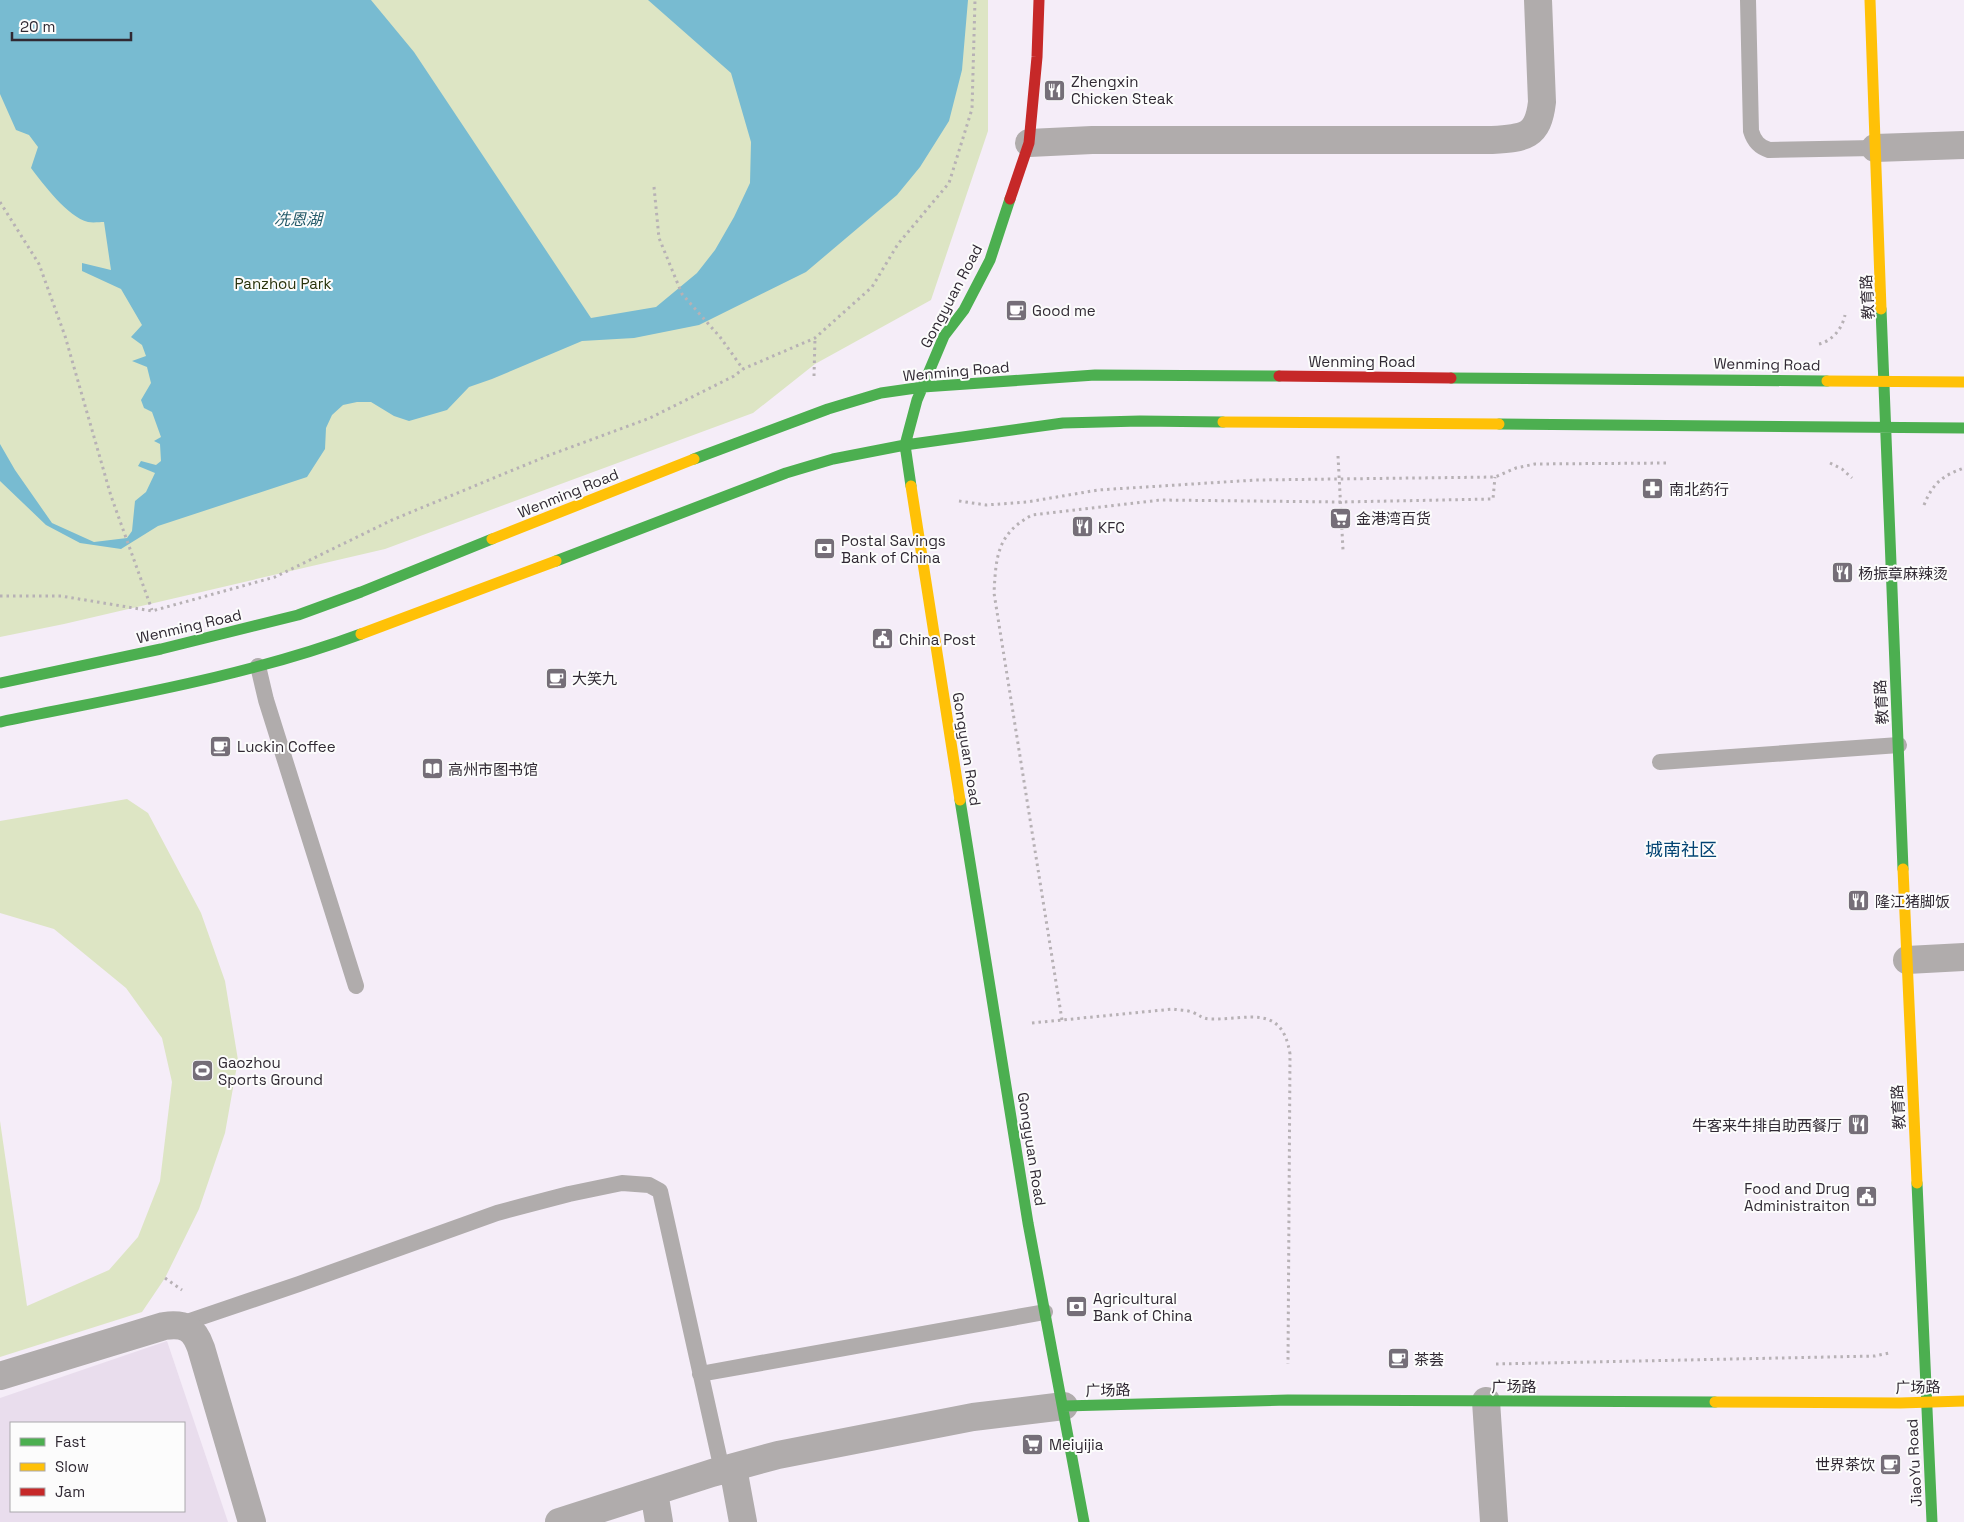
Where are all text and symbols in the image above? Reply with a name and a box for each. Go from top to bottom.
scale bar [12,10,131,42]
text: 20 m [20,17,55,36]
place label: Zhengxin Chicken Steak [1071,72,1173,108]
restaurant icon: Zhengxin Chicken Steak [1043,78,1067,102]
water label: 冼恩湖 [274,209,325,230]
street label: Gongyuan Road [916,241,986,351]
park label: Panzhou Park [234,274,332,293]
street label: 教育路 [1856,274,1878,320]
cafe icon: Good me [1004,298,1028,322]
place label: Good me [1032,301,1096,320]
street label: Wenming Road [1308,352,1416,371]
street label: Wenming Road [1713,354,1821,374]
street label: Wenming Road [902,357,1010,385]
street label: Wenming Road [515,464,621,522]
pharmacy icon: 南北药行 [1641,477,1665,501]
place label: 南北药行 [1669,480,1729,499]
supermarket icon: 金港湾百货 [1328,506,1352,530]
place label: 金港湾百货 [1356,509,1431,528]
restaurant icon: KFC [1070,515,1094,539]
place label: KFC [1098,518,1125,537]
place label: Postal Savings Bank of China [841,531,946,567]
bank icon: Postal Savings Bank of China [813,537,837,561]
restaurant icon: 杨振章麻辣烫 [1830,561,1854,585]
place label: 杨振章麻辣烫 [1858,564,1948,583]
street label: Wenming Road [135,605,243,647]
public building icon: China Post [871,627,895,651]
place label: China Post [899,630,976,649]
cafe icon: 大笑九 [544,666,568,690]
place label: 大笑九 [572,669,617,688]
street label: 教育路 [1870,679,1892,725]
street label: Gongyuan Road [949,691,985,807]
cafe icon: Luckin Coffee [209,734,233,758]
place label: Luckin Coffee [237,737,336,756]
library icon: 高州市图书馆 [420,757,444,781]
place label: 高州市图书馆 [448,760,538,779]
district label: 城南社区 [1645,838,1717,861]
restaurant icon: 隆江猪脚饭 [1847,889,1871,913]
place label: 隆江猪脚饭 [1875,892,1950,911]
place label: Gaozhou Sports Ground [218,1053,323,1089]
sports icon: Gaozhou Sports Ground [190,1059,214,1083]
street label: 教育路 [1887,1084,1909,1130]
street label: Gongyuan Road [1014,1091,1050,1207]
restaurant icon: 牛客来牛排自助西餐厅 [1846,1113,1870,1137]
place label: 牛客来牛排自助西餐厅 [1692,1116,1842,1135]
place label: Food and Drug Administraiton [1744,1179,1850,1215]
public building icon: Food and Drug Administraiton [1854,1185,1878,1209]
place label: Agricultural Bank of China [1093,1289,1193,1325]
bank icon: Agricultural Bank of China [1065,1295,1089,1319]
cafe icon: 茶荟 [1386,1347,1410,1371]
place label: 茶荟 [1414,1350,1444,1369]
street label: 广场路 [1491,1377,1537,1396]
street label: 广场路 [1895,1377,1941,1397]
street label: 广场路 [1085,1380,1131,1400]
street label: JiaoYu Road [1902,1418,1926,1508]
legend [10,1422,185,1512]
text: Fast [55,1432,86,1451]
supermarket icon: Meiyijia [1021,1432,1045,1456]
place label: Meiyijia [1049,1435,1104,1454]
cafe icon: 世界茶饮 [1879,1452,1903,1476]
place label: 世界茶饮 [1815,1455,1875,1474]
text: Slow [55,1457,89,1476]
text: Jam [55,1482,85,1501]

